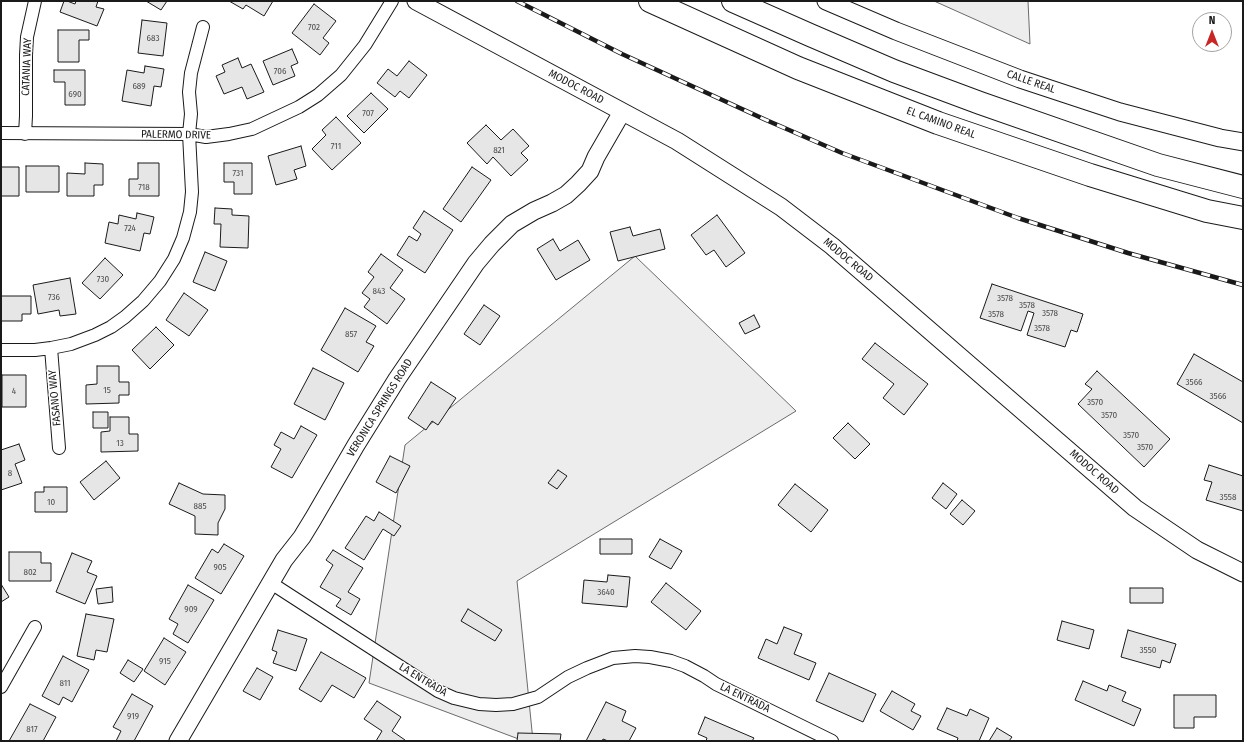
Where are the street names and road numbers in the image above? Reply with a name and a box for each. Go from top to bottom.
street label: CATANIA WAY [19,38,35,96]
street label: MODOC ROAD [546,67,606,107]
street label: CALLE REAL [1005,68,1057,96]
street label: EL CAMINO REAL [905,104,977,142]
street label: PALERMO DRIVE [141,128,211,142]
street label: MODOC ROAD [820,235,876,285]
street label: VERONICA SPRINGS ROAD [344,357,416,459]
street label: FASANO WAY [46,369,64,427]
street label: MODOC ROAD [1067,447,1121,497]
street label: LA ENTRADA [396,660,450,700]
street label: LA ENTRADA [718,680,772,716]

